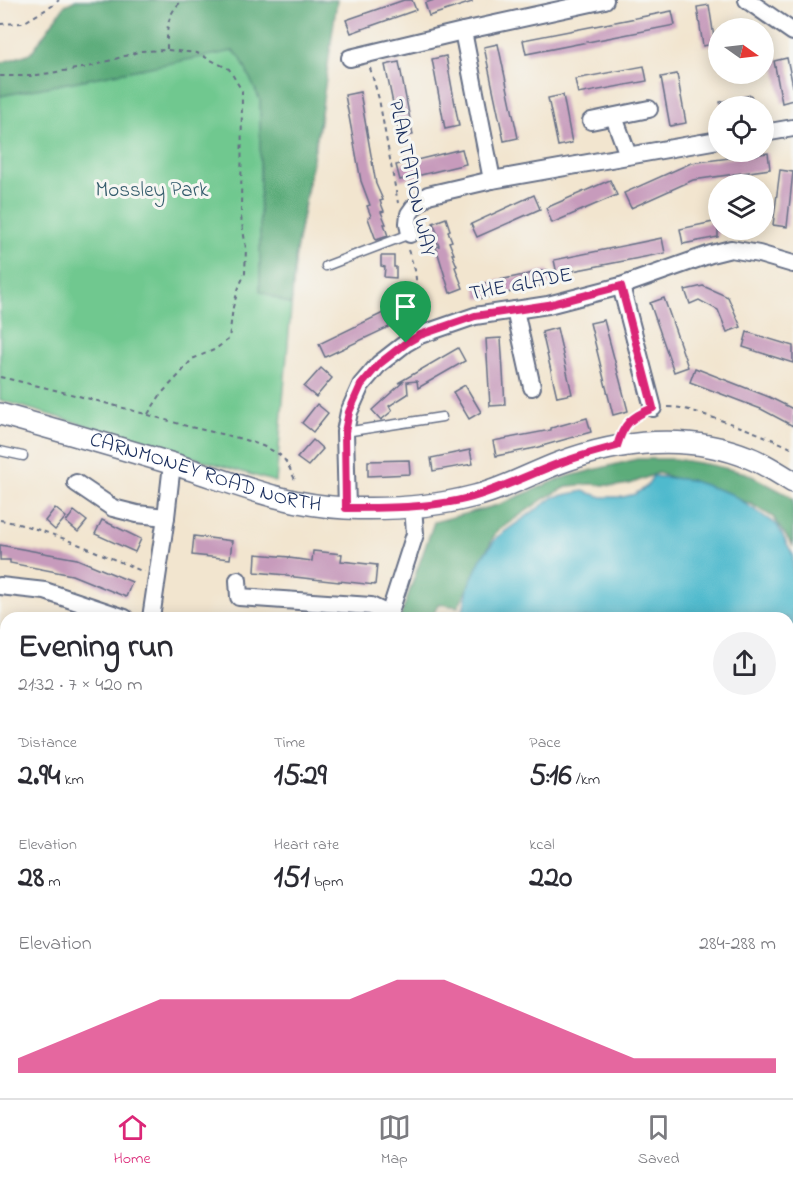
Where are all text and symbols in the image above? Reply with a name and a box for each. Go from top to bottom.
north arrow [708,18,774,84]
map controls [708,18,774,240]
button: locate [708,96,774,162]
street label: PLANTATION WAY [380,97,442,260]
button: layers [708,174,774,240]
park label: Mossley Park [96,176,209,208]
street label: THE GLADE [467,260,575,310]
pin [380,281,431,343]
icon: arrive [389,290,422,323]
street label: CARNMONEY ROAD NORTH [86,425,323,521]
text: Evening run [18,624,173,672]
button: share [713,632,776,695]
text: 21:32 · 7 × 420 m [18,671,143,700]
text: Distance [18,731,77,755]
text: Time [274,731,305,755]
text: Pace [529,731,561,755]
text: 2.94 [18,755,60,799]
text: 15:29 [274,755,327,799]
text: 5:16 [529,755,572,799]
text: km [60,768,84,792]
text: /km [572,768,600,792]
text: Elevation [18,833,77,857]
text: Heart rate [274,833,339,857]
text: kcal [529,833,555,857]
text: 28 [18,857,44,901]
text: 151 [274,857,310,901]
text: 220 [529,857,572,901]
text: m [44,870,61,894]
text: bpm [310,870,343,894]
text: Elevation [18,930,92,959]
text: 284–288 m [699,930,776,959]
tab: Home [114,1111,151,1171]
tab: Map [378,1111,411,1171]
tab: Saved [638,1111,679,1171]

